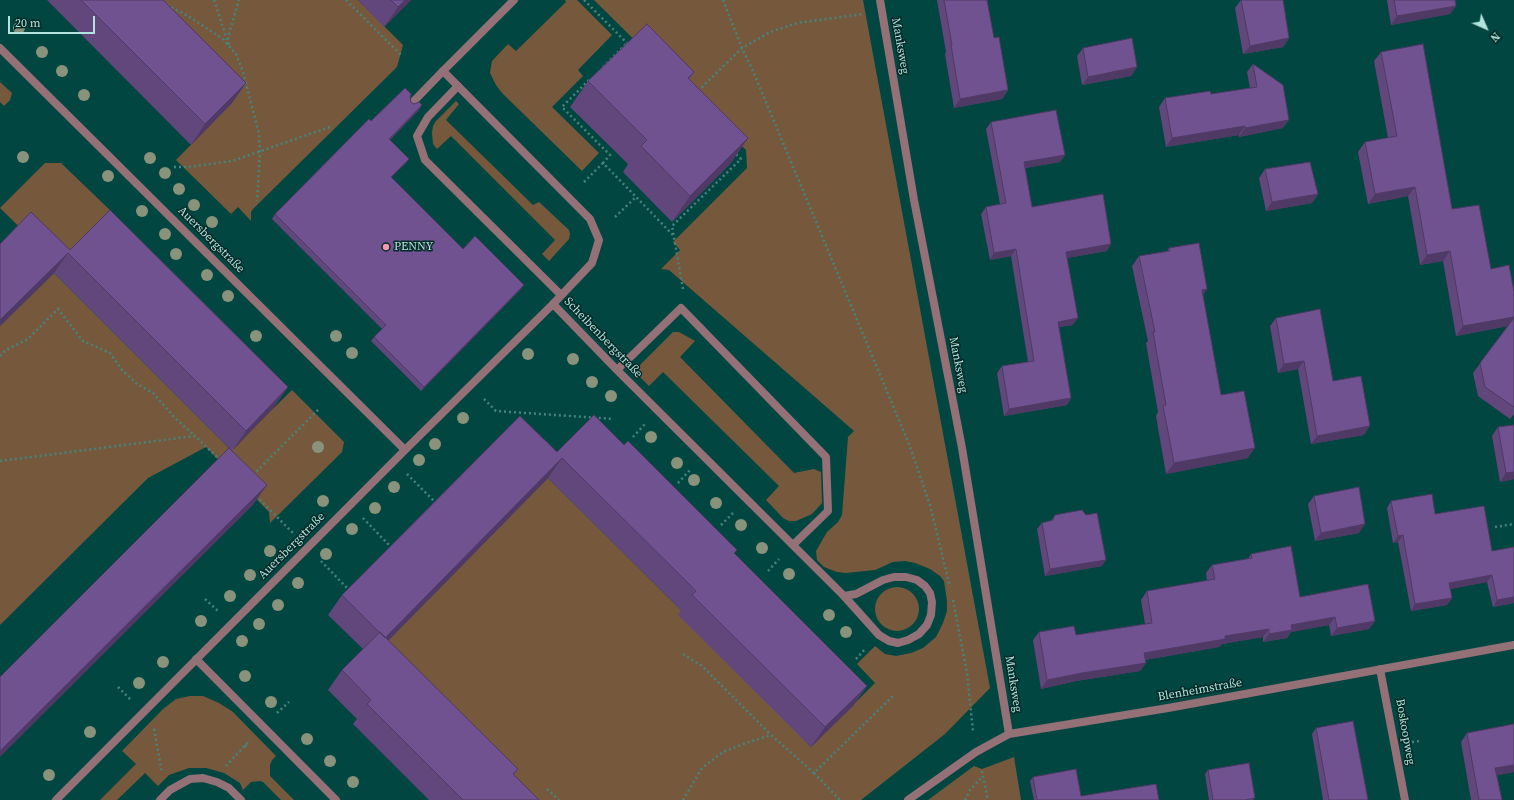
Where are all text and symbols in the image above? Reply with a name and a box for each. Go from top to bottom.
scale bar [10,8,97,34]
north arrow [1466,8,1506,48]
text: 20 m [15,15,41,31]
street label: Manksweg [888,17,912,75]
text: N [1487,29,1503,45]
street label: Auersbergstraße [175,204,247,276]
place label: PENNY [394,240,433,254]
marker: PENNY [381,242,391,252]
street label: Scheibenbergstraße [561,295,645,381]
street label: Manksweg [946,336,970,394]
street label: Auersbergstraße [256,510,328,582]
street label: Manksweg [1001,655,1025,713]
street label: Blenheimstraße [1157,675,1243,705]
street label: Boskoopweg [1392,698,1418,766]

